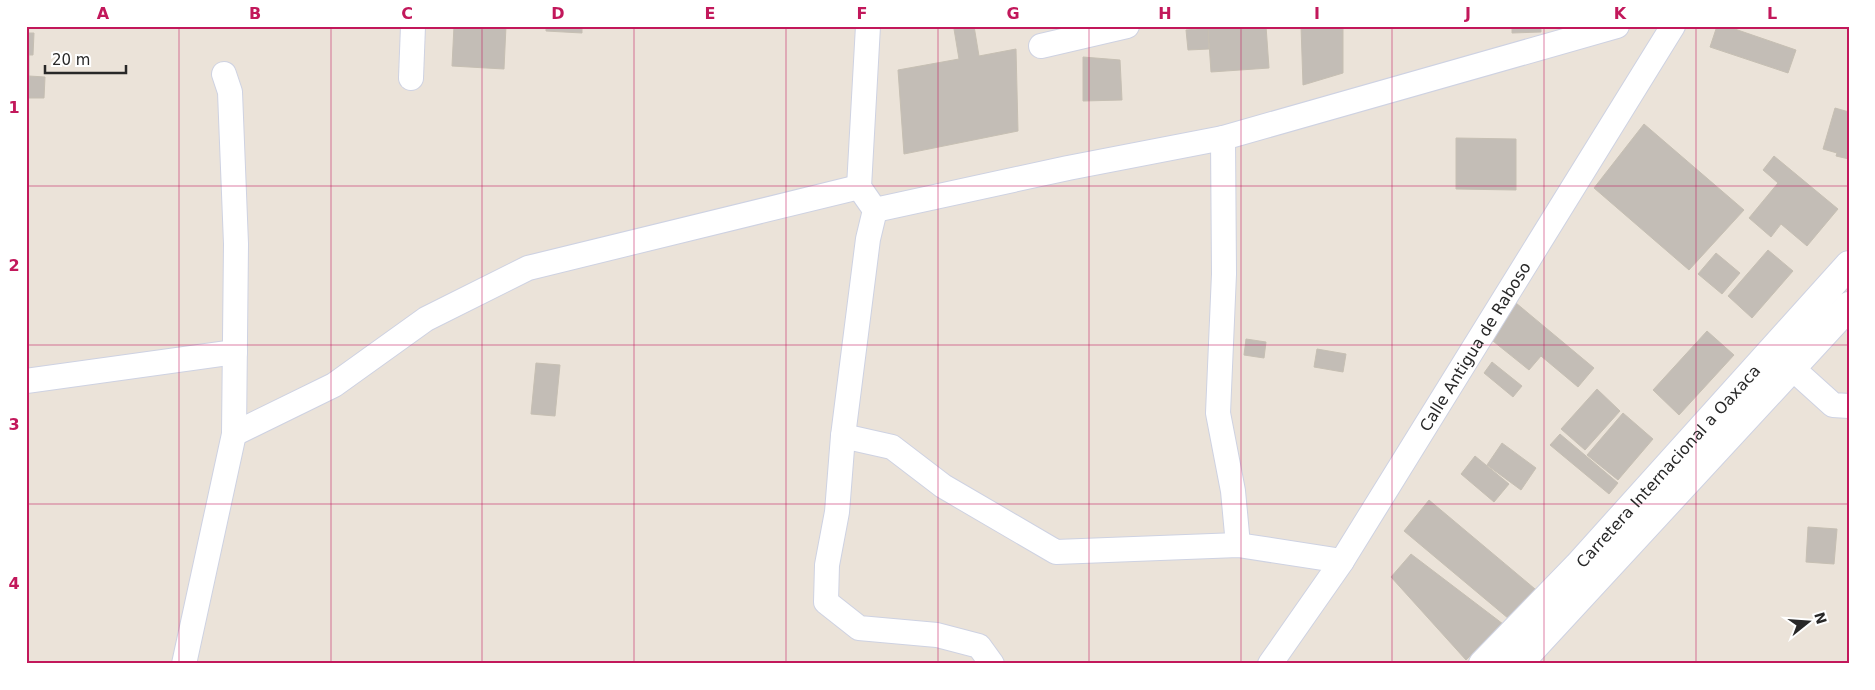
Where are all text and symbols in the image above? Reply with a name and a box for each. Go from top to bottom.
text: A [97,4,110,23]
text: B [249,4,261,23]
text: C [401,4,413,23]
text: D [551,4,565,23]
text: E [705,4,715,23]
text: F [857,4,867,23]
text: G [1006,4,1020,23]
text: H [1158,4,1172,23]
text: I [1314,4,1320,23]
text: J [1464,4,1471,23]
text: K [1614,4,1627,23]
text: L [1767,4,1777,23]
scale bar [45,42,126,74]
text: 20 m [52,51,90,69]
text: 1 [8,98,20,117]
text: 2 [8,256,20,275]
street label: Calle Antigua de Raboso [1416,259,1535,435]
street label: Carretera Internacional a Oaxaca [1572,361,1764,572]
text: 3 [8,415,20,434]
text: 4 [8,574,20,593]
north arrow [1782,598,1832,648]
text: N [1811,610,1830,626]

